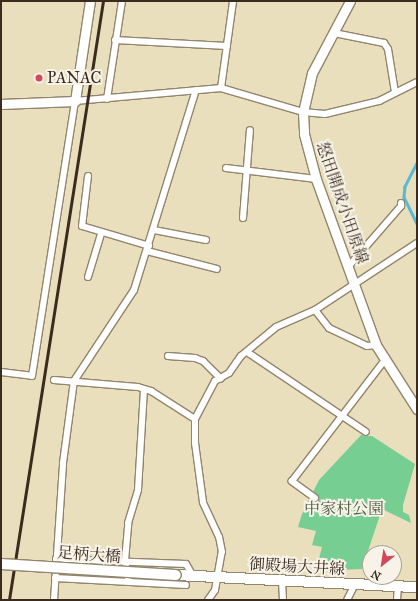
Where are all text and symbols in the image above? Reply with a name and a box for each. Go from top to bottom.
place label: PANAC [47,68,101,88]
marker: PANAC [34,73,44,83]
street label: 怒田開成小田原線 [312,139,372,267]
park label: 中家村公園 [304,499,384,519]
street label: 足柄大橋 [56,543,122,567]
north arrow [362,545,402,585]
street label: 御殿場大井線 [249,555,345,579]
text: N [369,567,384,583]

